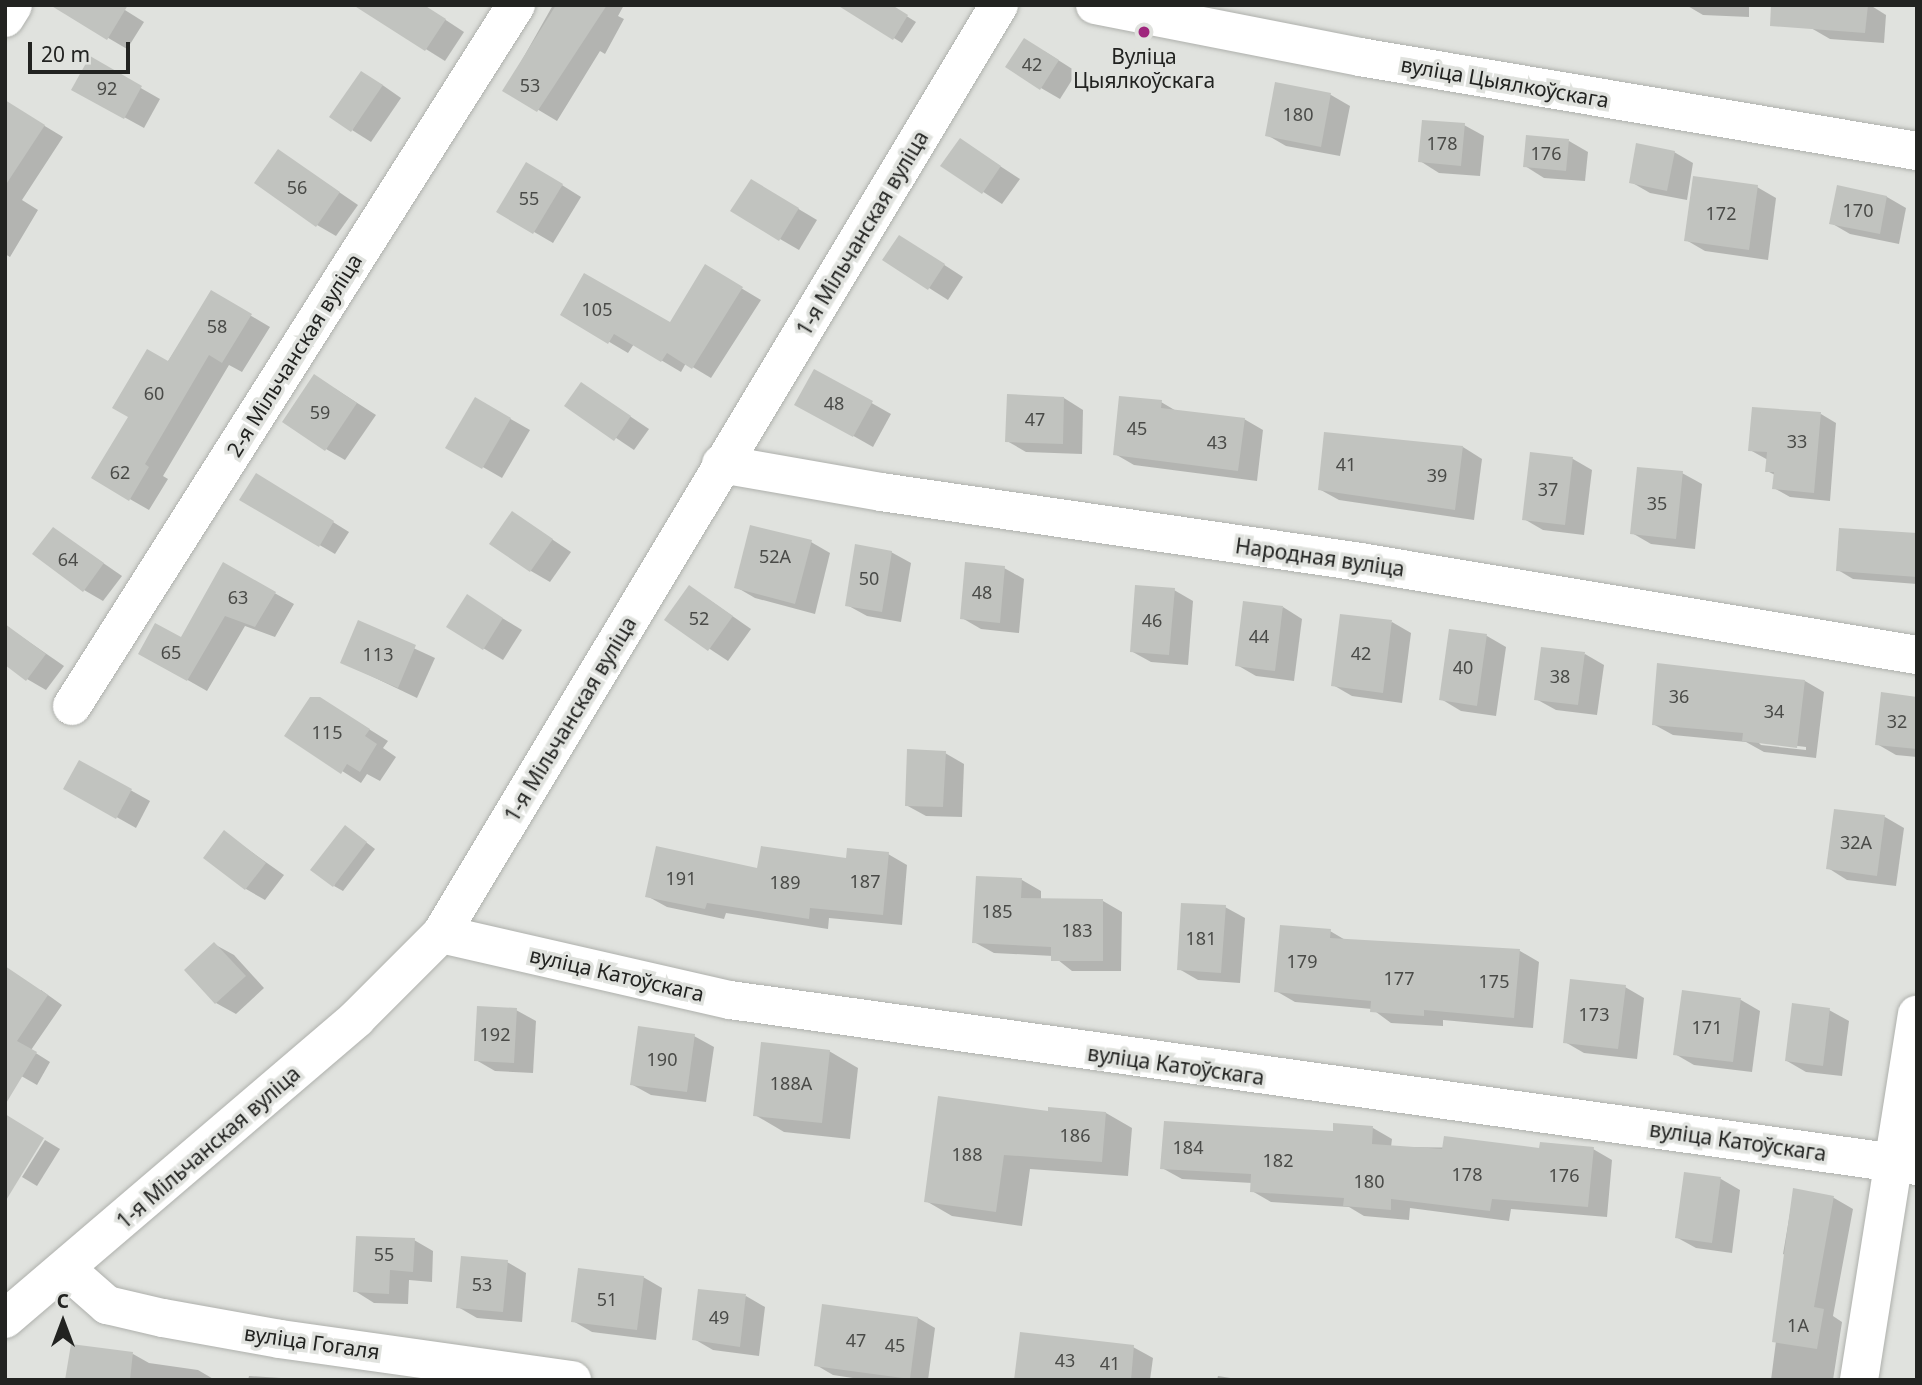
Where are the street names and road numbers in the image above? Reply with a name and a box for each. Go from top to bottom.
street label: вуліца Цыялкоўскага [1399,51,1611,113]
street label: 1-я Мільчанская вуліца [791,126,933,340]
street label: 2-я Мільчанская вуліца [221,249,367,461]
street label: Народная вуліца [1234,533,1406,581]
street label: 1-я Мільчанская вуліца [499,612,641,826]
street label: вуліца Катоўскага [527,942,707,1006]
street label: вуліца Катоўскага [1086,1040,1266,1090]
street label: 1-я Мільчанская вуліца [111,1061,305,1233]
street label: вуліца Катоўскага [1648,1116,1828,1166]
street label: вуліца Гогаля [243,1320,381,1364]

